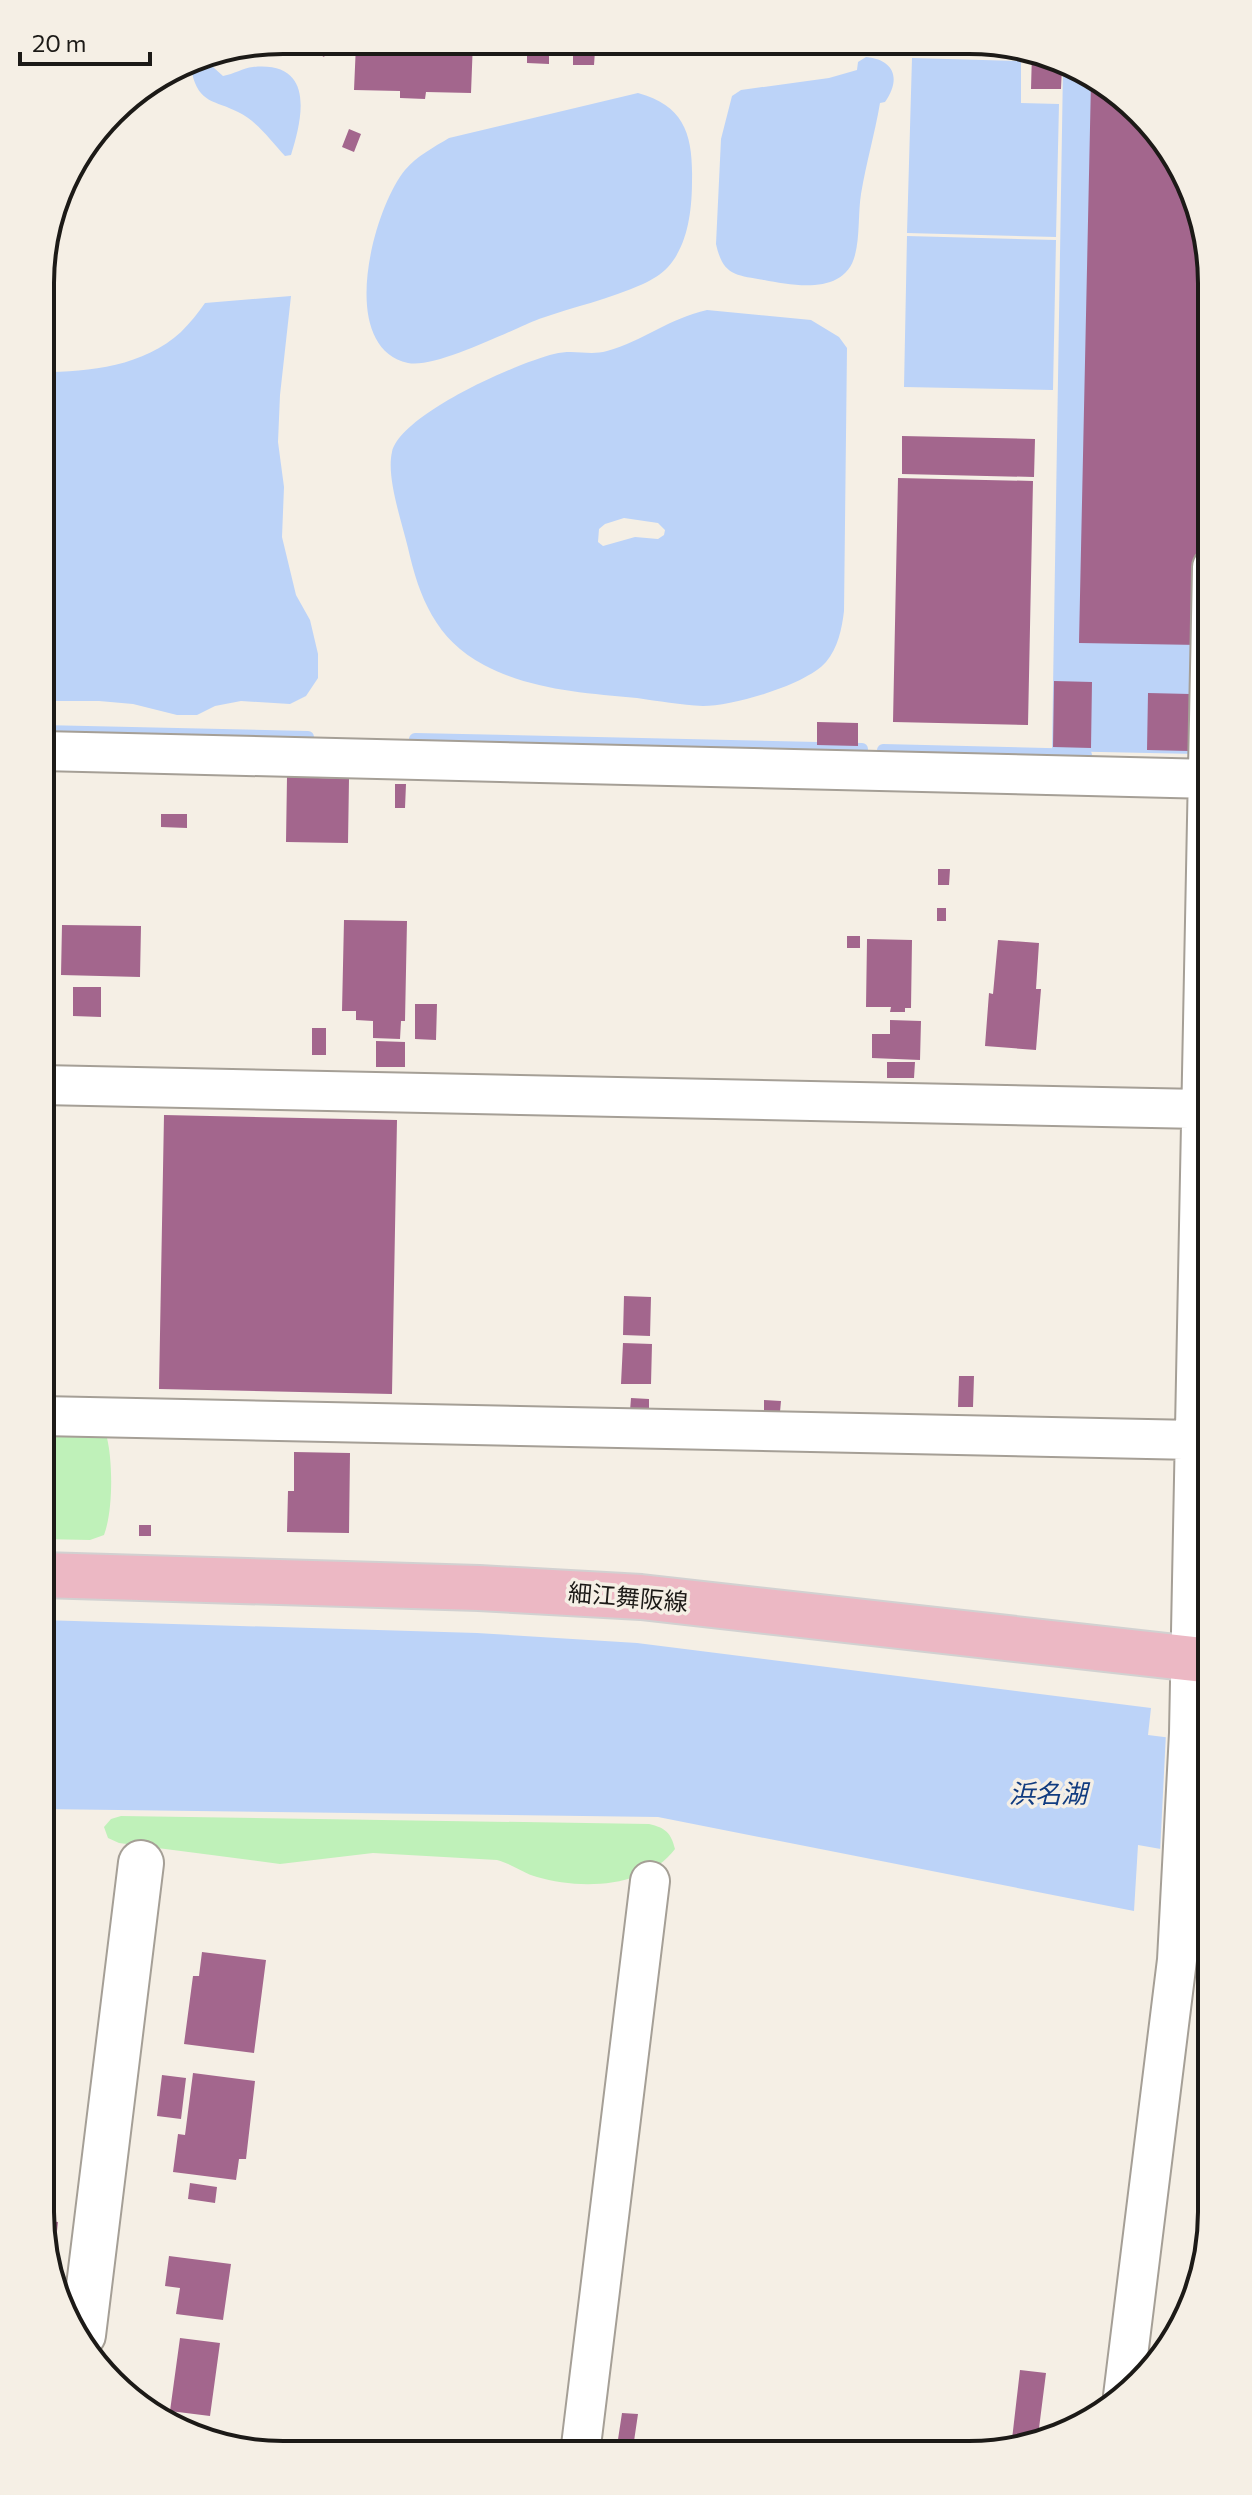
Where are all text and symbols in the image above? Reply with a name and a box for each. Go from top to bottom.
scale bar [20,16,150,66]
text: 20 m [32,28,86,57]
street label: 細江舞阪線 [567,1577,689,1616]
water label: 浜名湖 [1009,1777,1091,1808]

